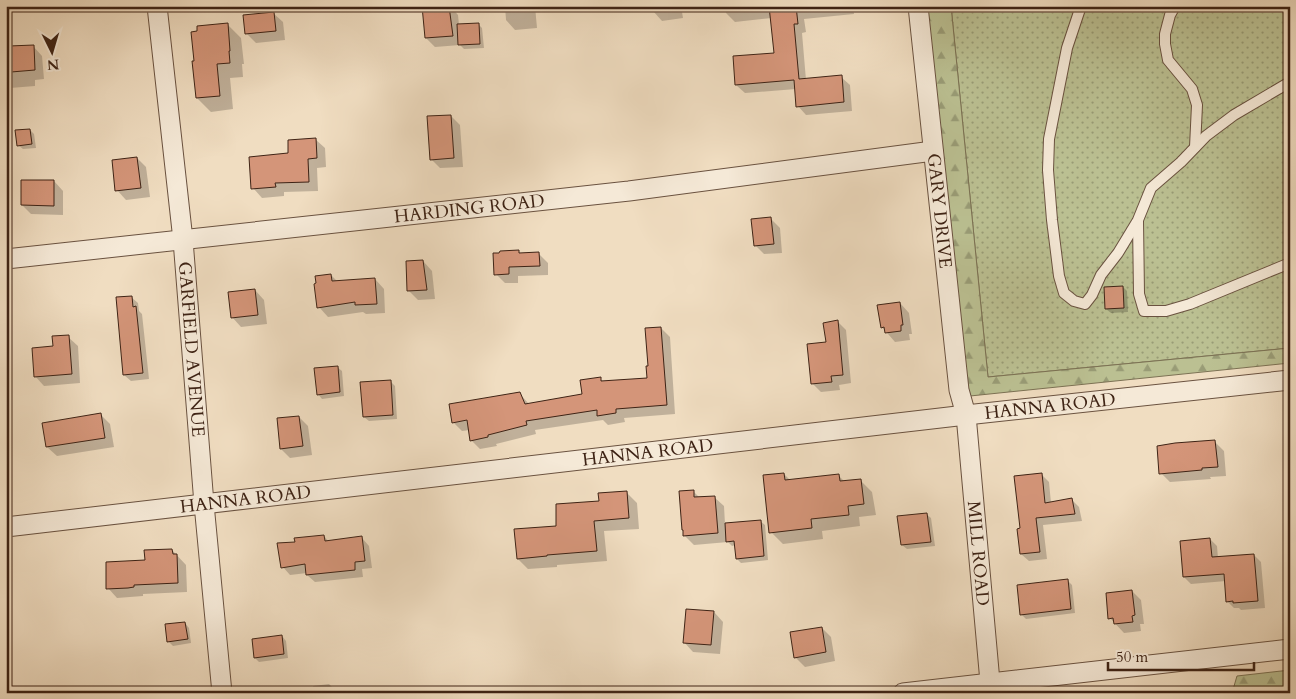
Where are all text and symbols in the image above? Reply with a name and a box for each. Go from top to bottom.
north arrow [28,28,78,78]
text: N [46,54,60,74]
street label: GARY DRIVE [921,152,958,270]
street label: HARDING ROAD [393,188,546,230]
street label: GARFIELD AVENUE [172,261,211,438]
street label: HANNA ROAD [983,387,1117,426]
street label: HANNA ROAD [581,433,715,473]
street label: HANNA ROAD [179,480,312,520]
street label: MILL ROAD [961,500,995,607]
scale bar [1108,639,1255,671]
text: 50 m [1116,647,1148,667]

